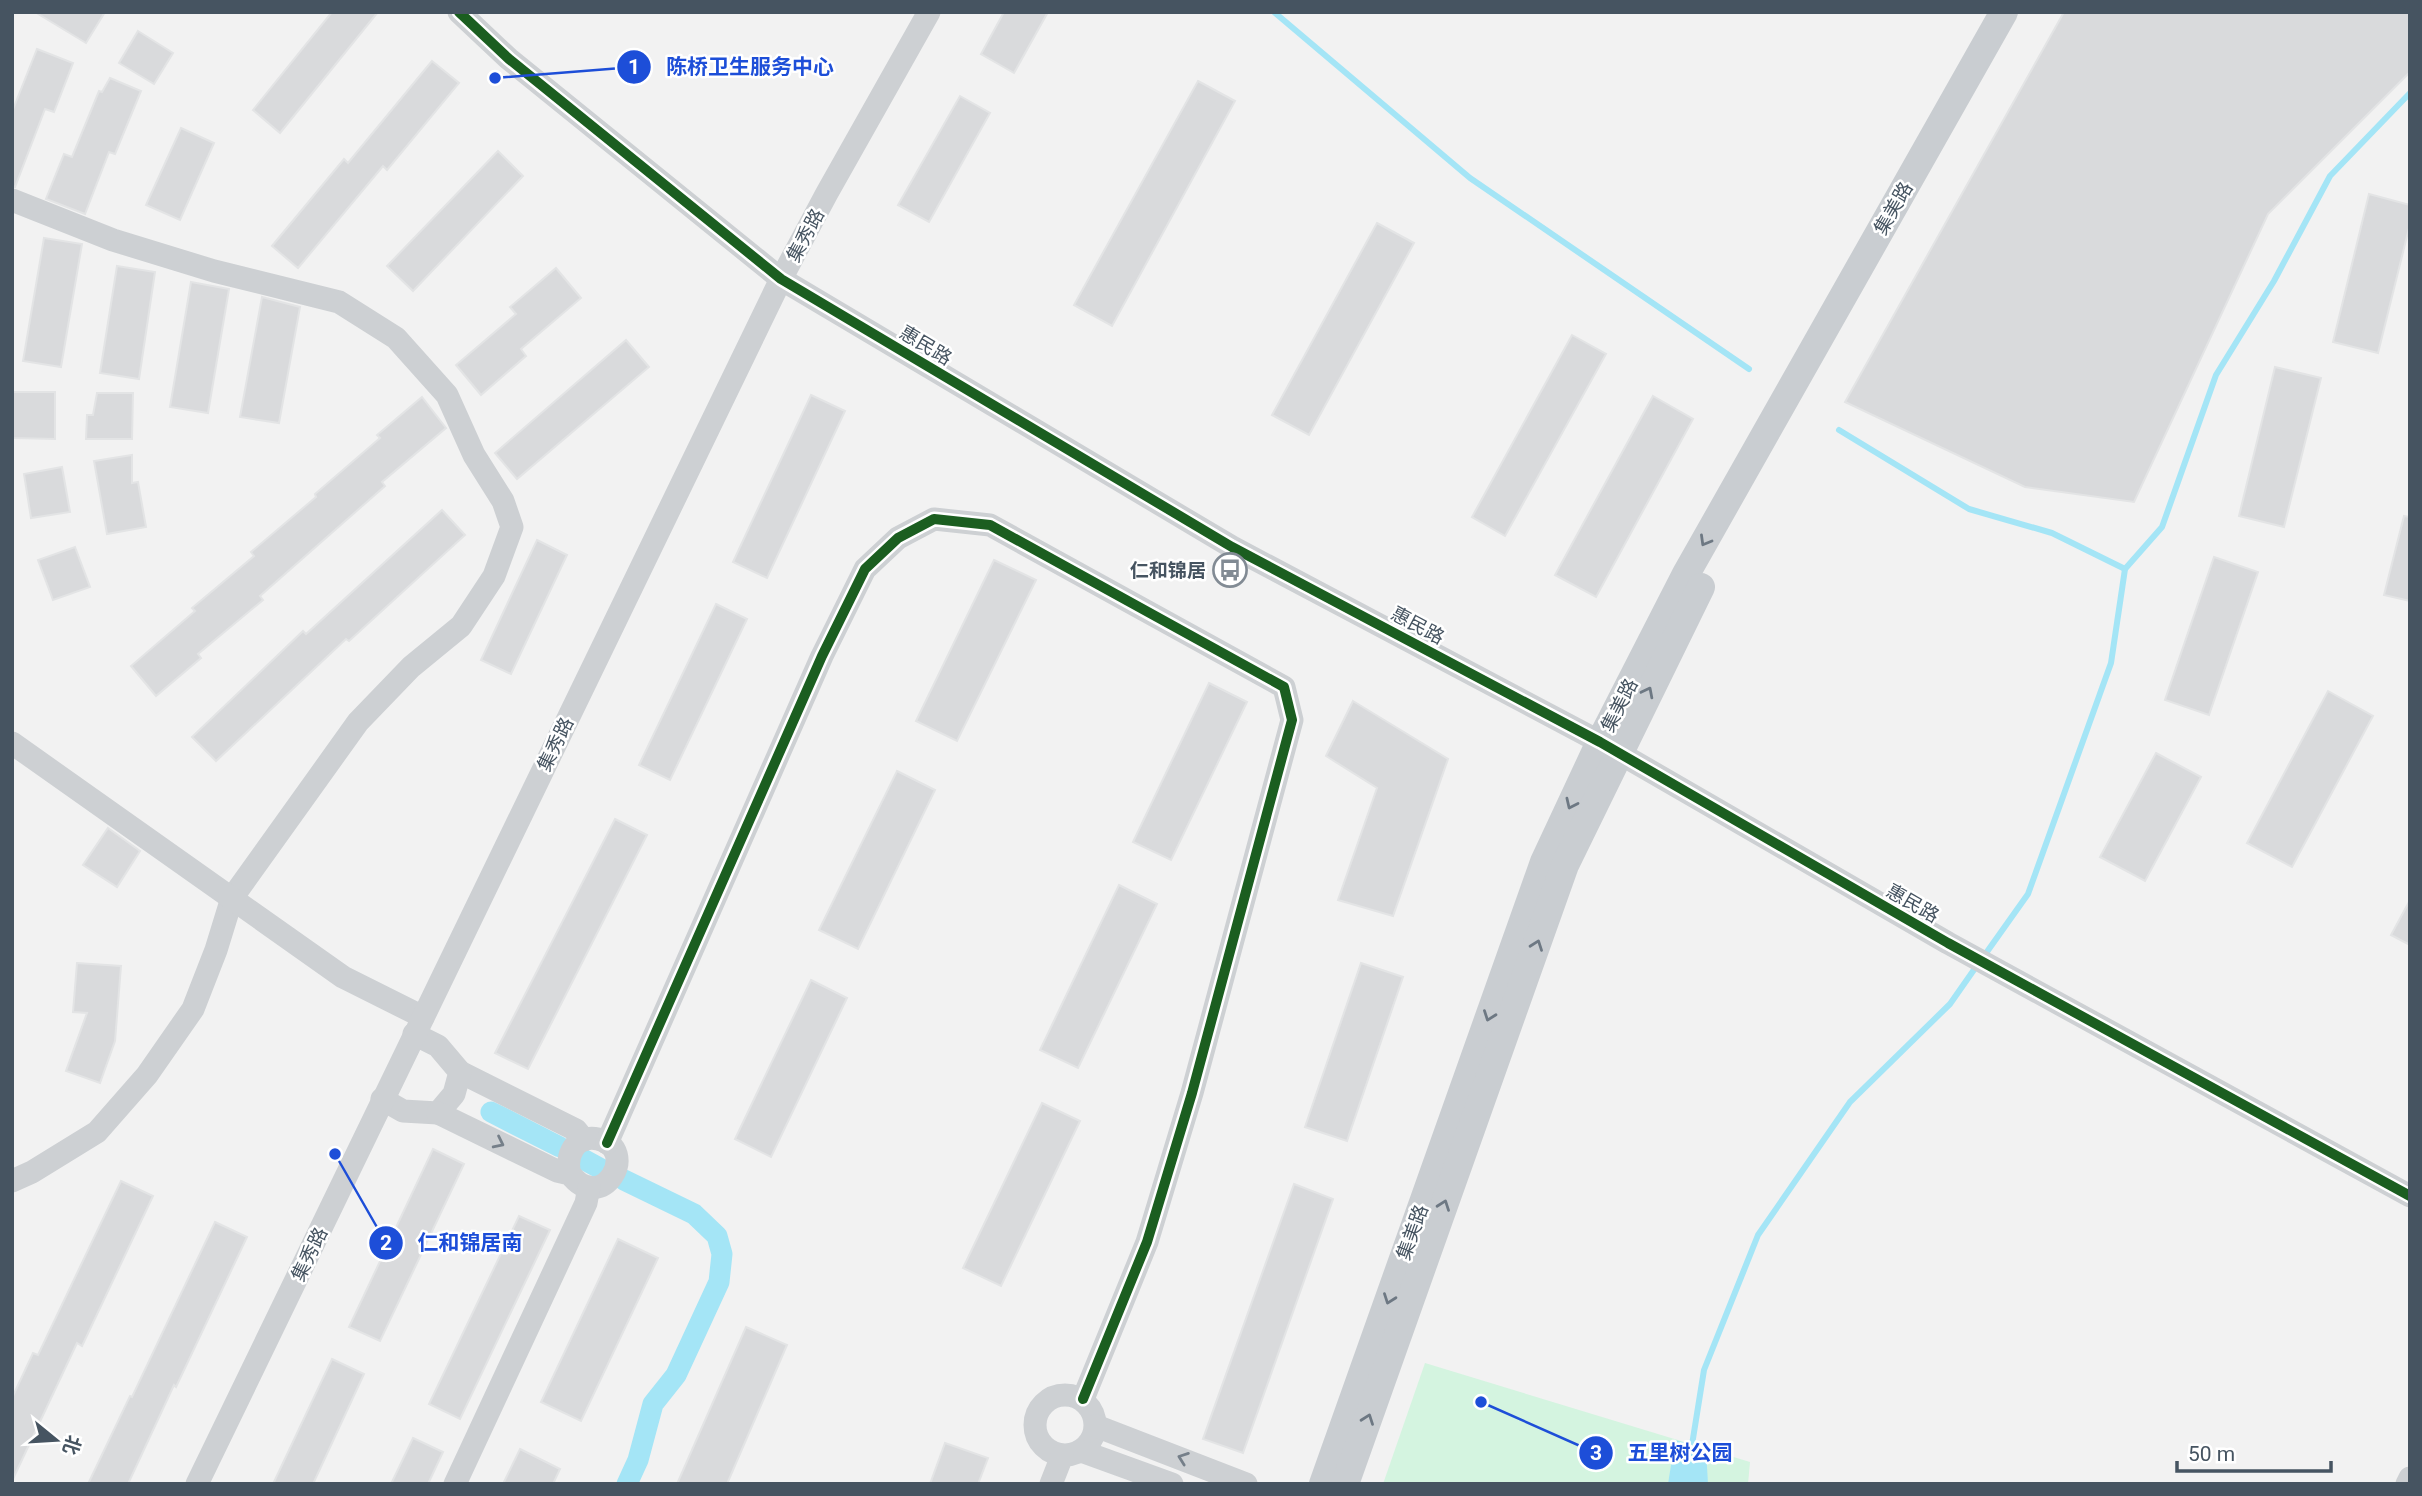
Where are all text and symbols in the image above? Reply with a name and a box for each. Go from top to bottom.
callout: 陈桥卫生服务中心 [617,46,848,88]
text: 1 [628,55,640,79]
text: 陈桥卫生服务中心 [666,55,834,79]
street label: 集美路 [1869,178,1918,239]
street label: 集秀路 [782,205,829,266]
street label: 惠民路 [895,321,956,370]
one-way arrow [1700,533,1713,546]
bus stop icon: 仁和锦居 [1211,551,1249,589]
place label: 仁和锦居 [1130,559,1206,582]
street label: 惠民路 [1387,602,1448,649]
street label: 集美路 [1596,675,1643,736]
one-way arrow [1640,687,1654,699]
street label: 集秀路 [533,714,578,775]
one-way arrow [1565,796,1579,809]
street label: 惠民路 [1882,879,1943,928]
one-way arrow [1529,939,1543,951]
one-way arrow [1483,1009,1497,1021]
one-way arrow [492,1135,504,1149]
one-way arrow [1436,1200,1450,1212]
street label: 集美路 [1392,1201,1433,1263]
callout: 仁和锦居南 [369,1222,537,1264]
street label: 集秀路 [287,1224,332,1285]
text: 2 [380,1231,392,1255]
text: 仁和锦居南 [418,1231,523,1255]
one-way arrow [1383,1293,1397,1305]
north arrow [21,1405,91,1475]
one-way arrow [1360,1414,1374,1426]
scale bar [2177,1430,2331,1474]
callout: 五里树公园 [1579,1432,1747,1474]
text: 北 [58,1433,86,1458]
text: 3 [1590,1441,1602,1465]
text: 五里树公园 [1628,1441,1733,1465]
text: 50 m [2188,1442,2235,1466]
one-way arrow [1178,1453,1190,1467]

